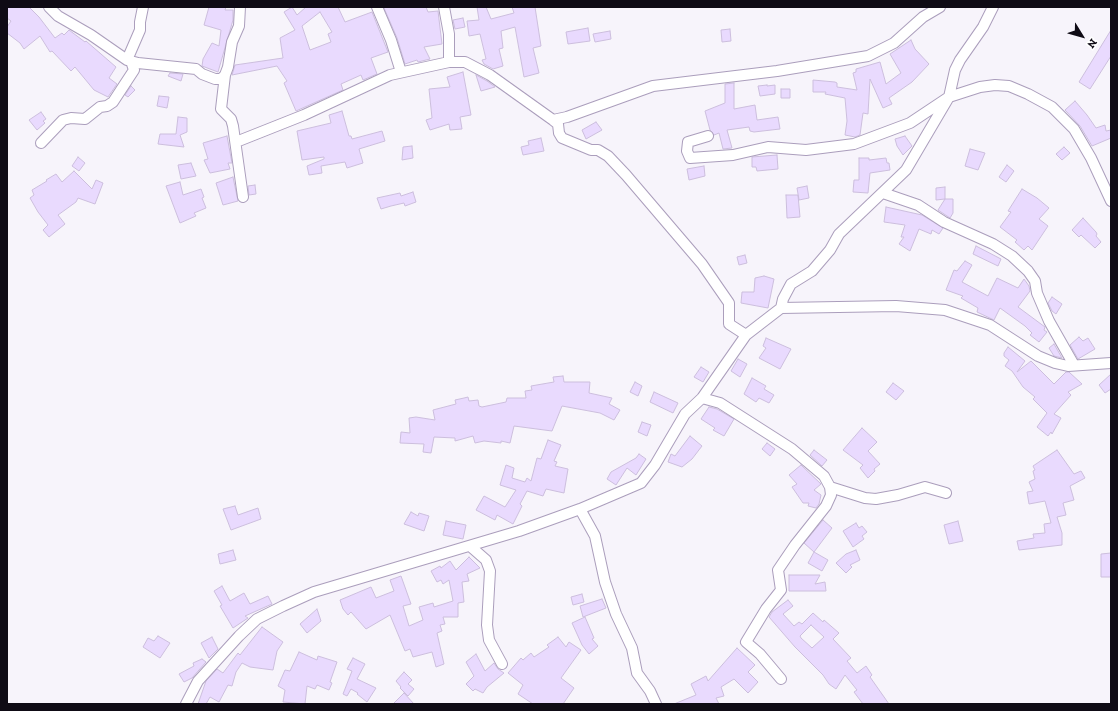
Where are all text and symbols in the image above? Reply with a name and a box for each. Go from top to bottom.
north arrow [1062,16,1102,56]
text: N [1084,36,1100,51]

